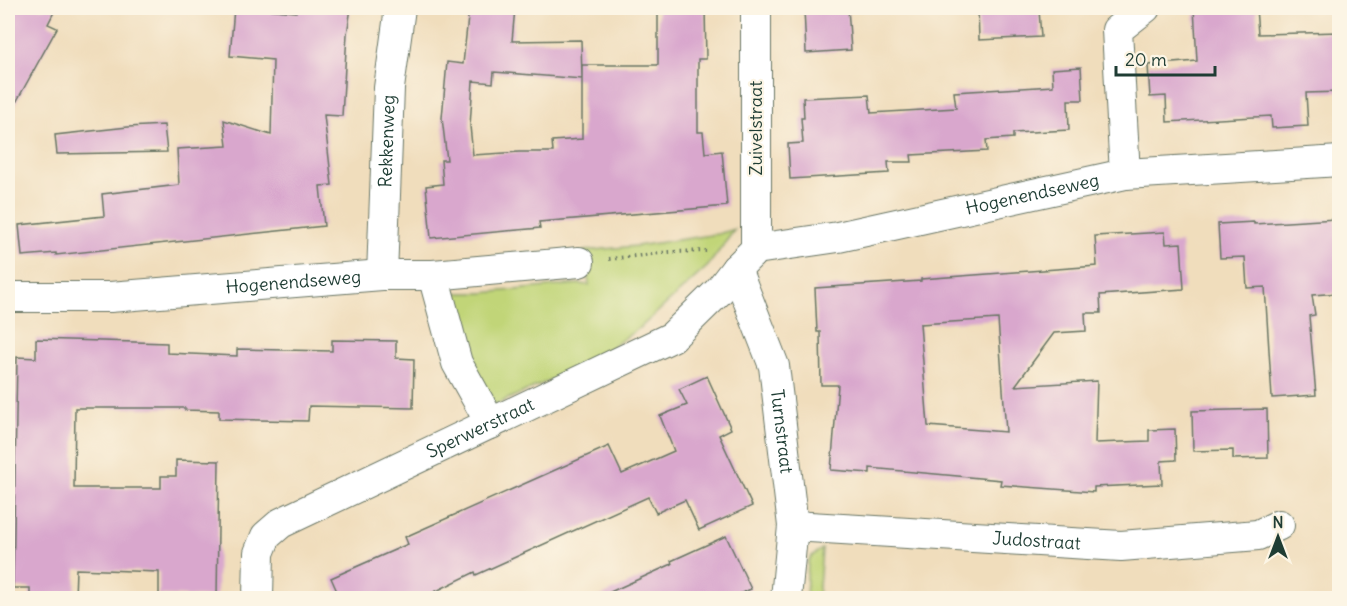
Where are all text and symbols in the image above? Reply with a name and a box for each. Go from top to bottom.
scale bar [1116,39,1215,77]
text: 20 m [1125,48,1167,71]
street label: Zuivelstraat [744,81,767,175]
street label: Rekkenweg [373,94,400,188]
street label: Hogenendseweg [964,168,1101,220]
street label: Hogenendseweg [225,265,362,299]
street label: Turnstraat [766,388,799,475]
street label: Sperwerstraat [423,392,538,463]
north arrow [1248,507,1308,567]
text: N [1272,512,1284,532]
street label: Judostraat [992,526,1081,555]

